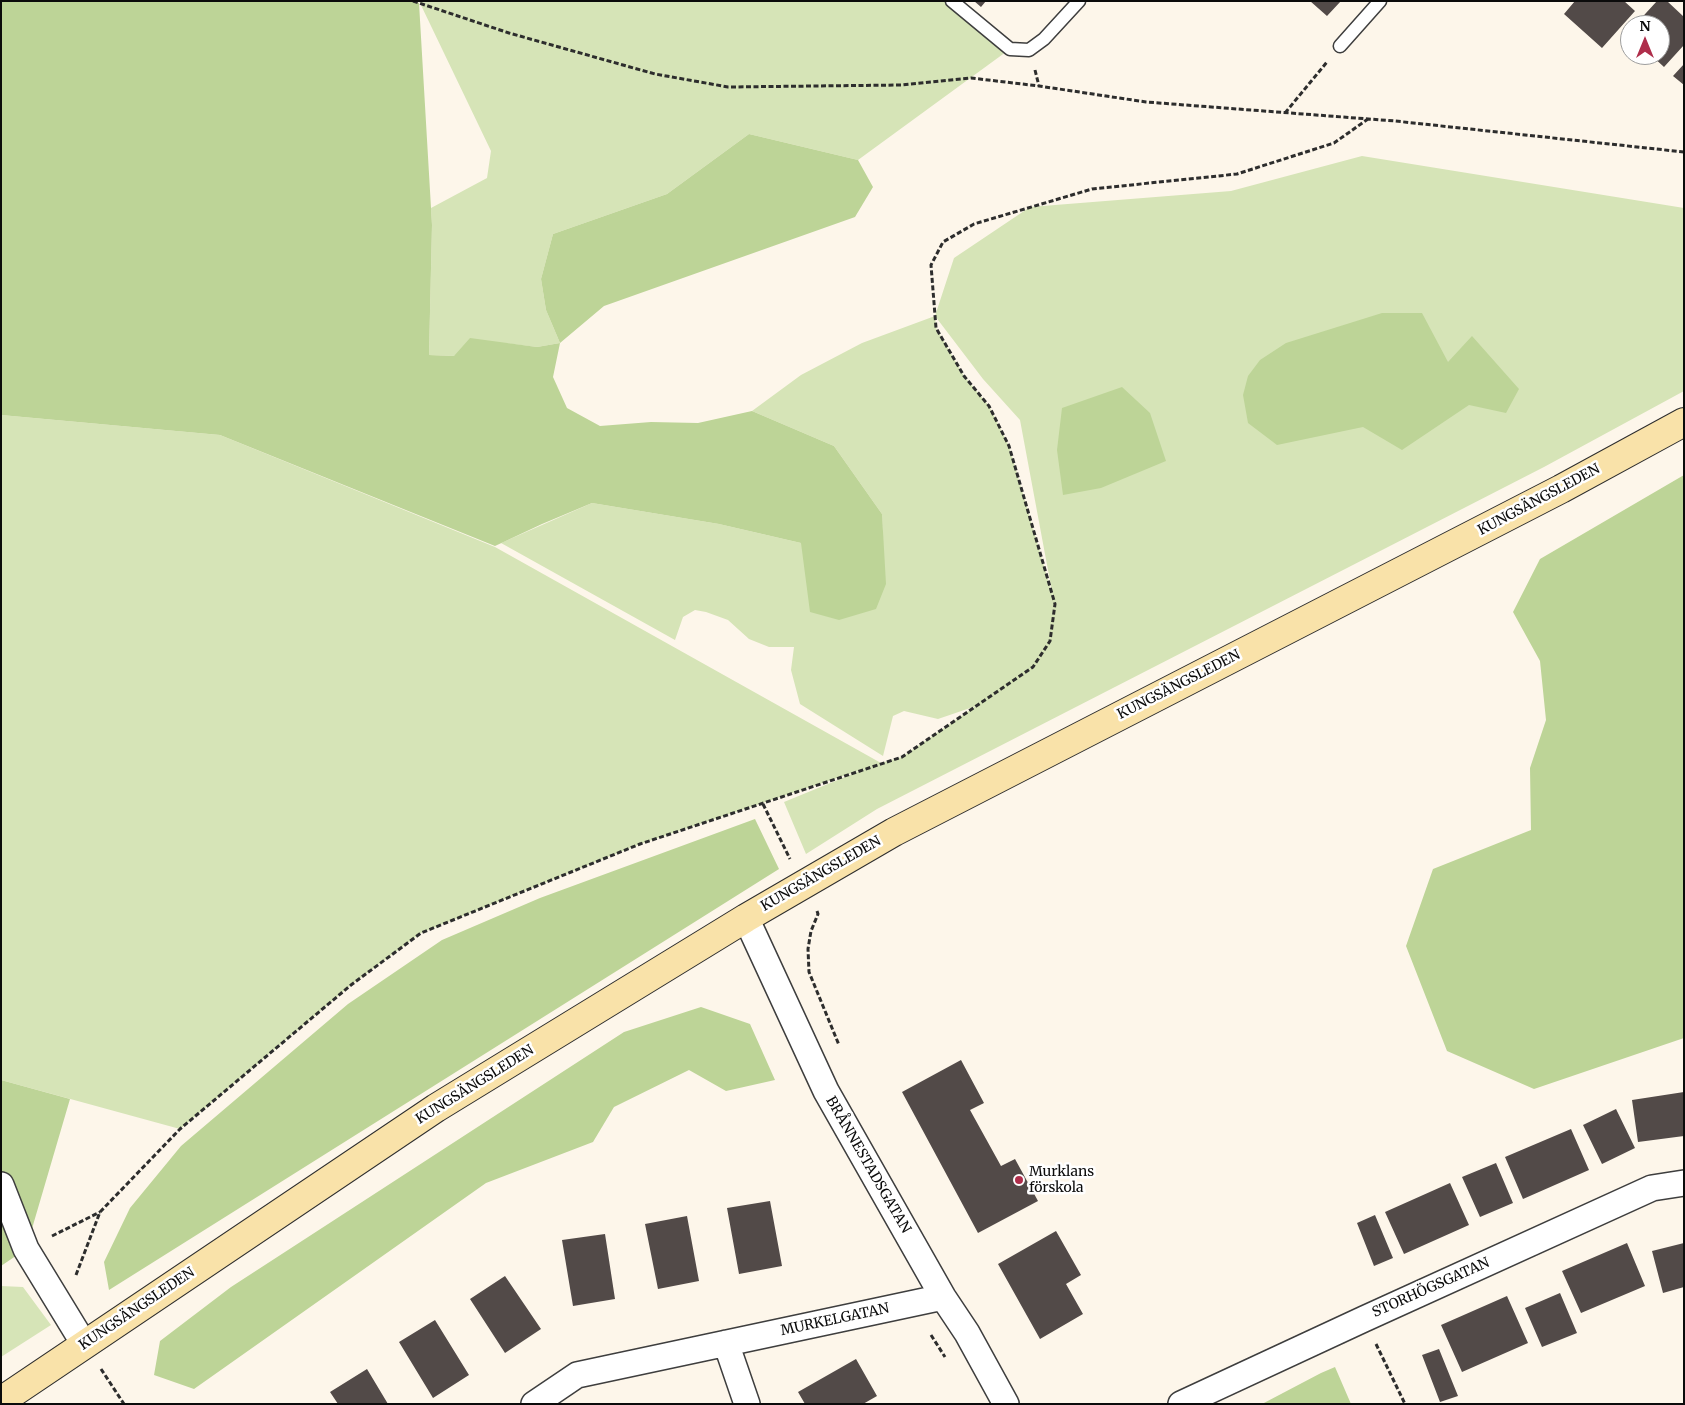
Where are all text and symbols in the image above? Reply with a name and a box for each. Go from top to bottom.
north arrow [1620,15,1670,65]
text: N [1639,17,1651,35]
street label: KUNGSÄNGSLEDEN [1475,461,1603,539]
street label: KUNGSÄNGSLEDEN [1115,647,1243,723]
street label: KUNGSÄNGSLEDEN [758,833,884,915]
street label: KUNGSÄNGSLEDEN [413,1042,537,1128]
street label: BRÅNNESTADSGATAN [822,1094,914,1236]
place label: Murklans förskola [1029,1164,1094,1196]
marker: Murklans förskola [1013,1174,1025,1186]
street label: STORHÖGSGATAN [1370,1255,1492,1321]
street label: KUNGSÄNGSLEDEN [76,1264,198,1354]
street label: MURKELGATAN [779,1300,891,1340]

